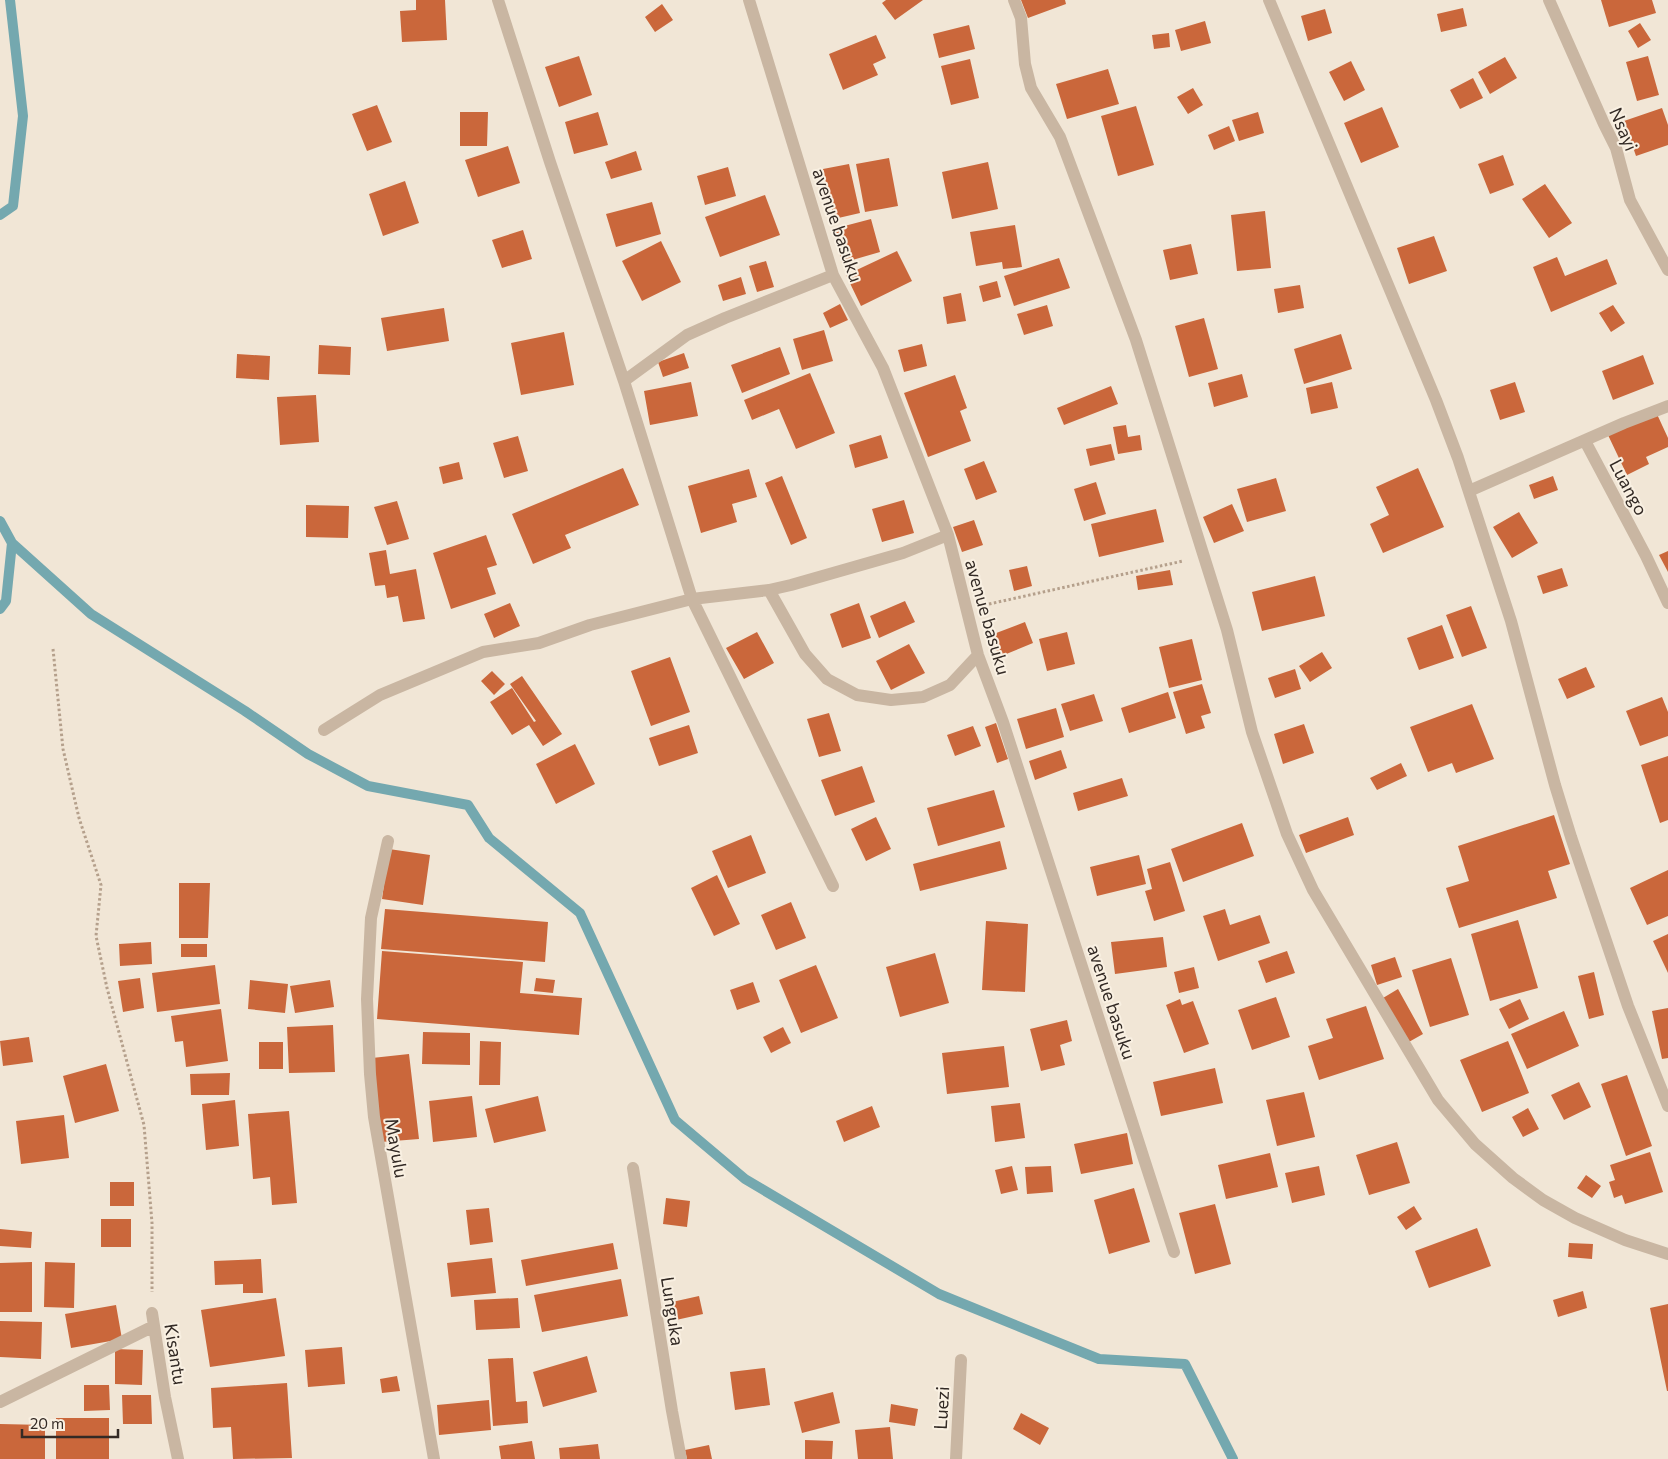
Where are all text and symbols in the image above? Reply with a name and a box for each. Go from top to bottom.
street label: Nsayi [1605,104,1643,154]
street label: avenue basuku [808,165,868,285]
street label: Luango [1605,455,1653,519]
street label: avenue basuku [961,557,1015,677]
street label: avenue basuku [1083,942,1141,1062]
street label: Mayulu [381,1116,413,1180]
street label: Lunguka [657,1275,689,1347]
street label: Kisantu [160,1322,192,1386]
street label: Luezi [929,1386,953,1430]
scale bar [22,1406,119,1438]
text: 20 m [30,1414,64,1432]

